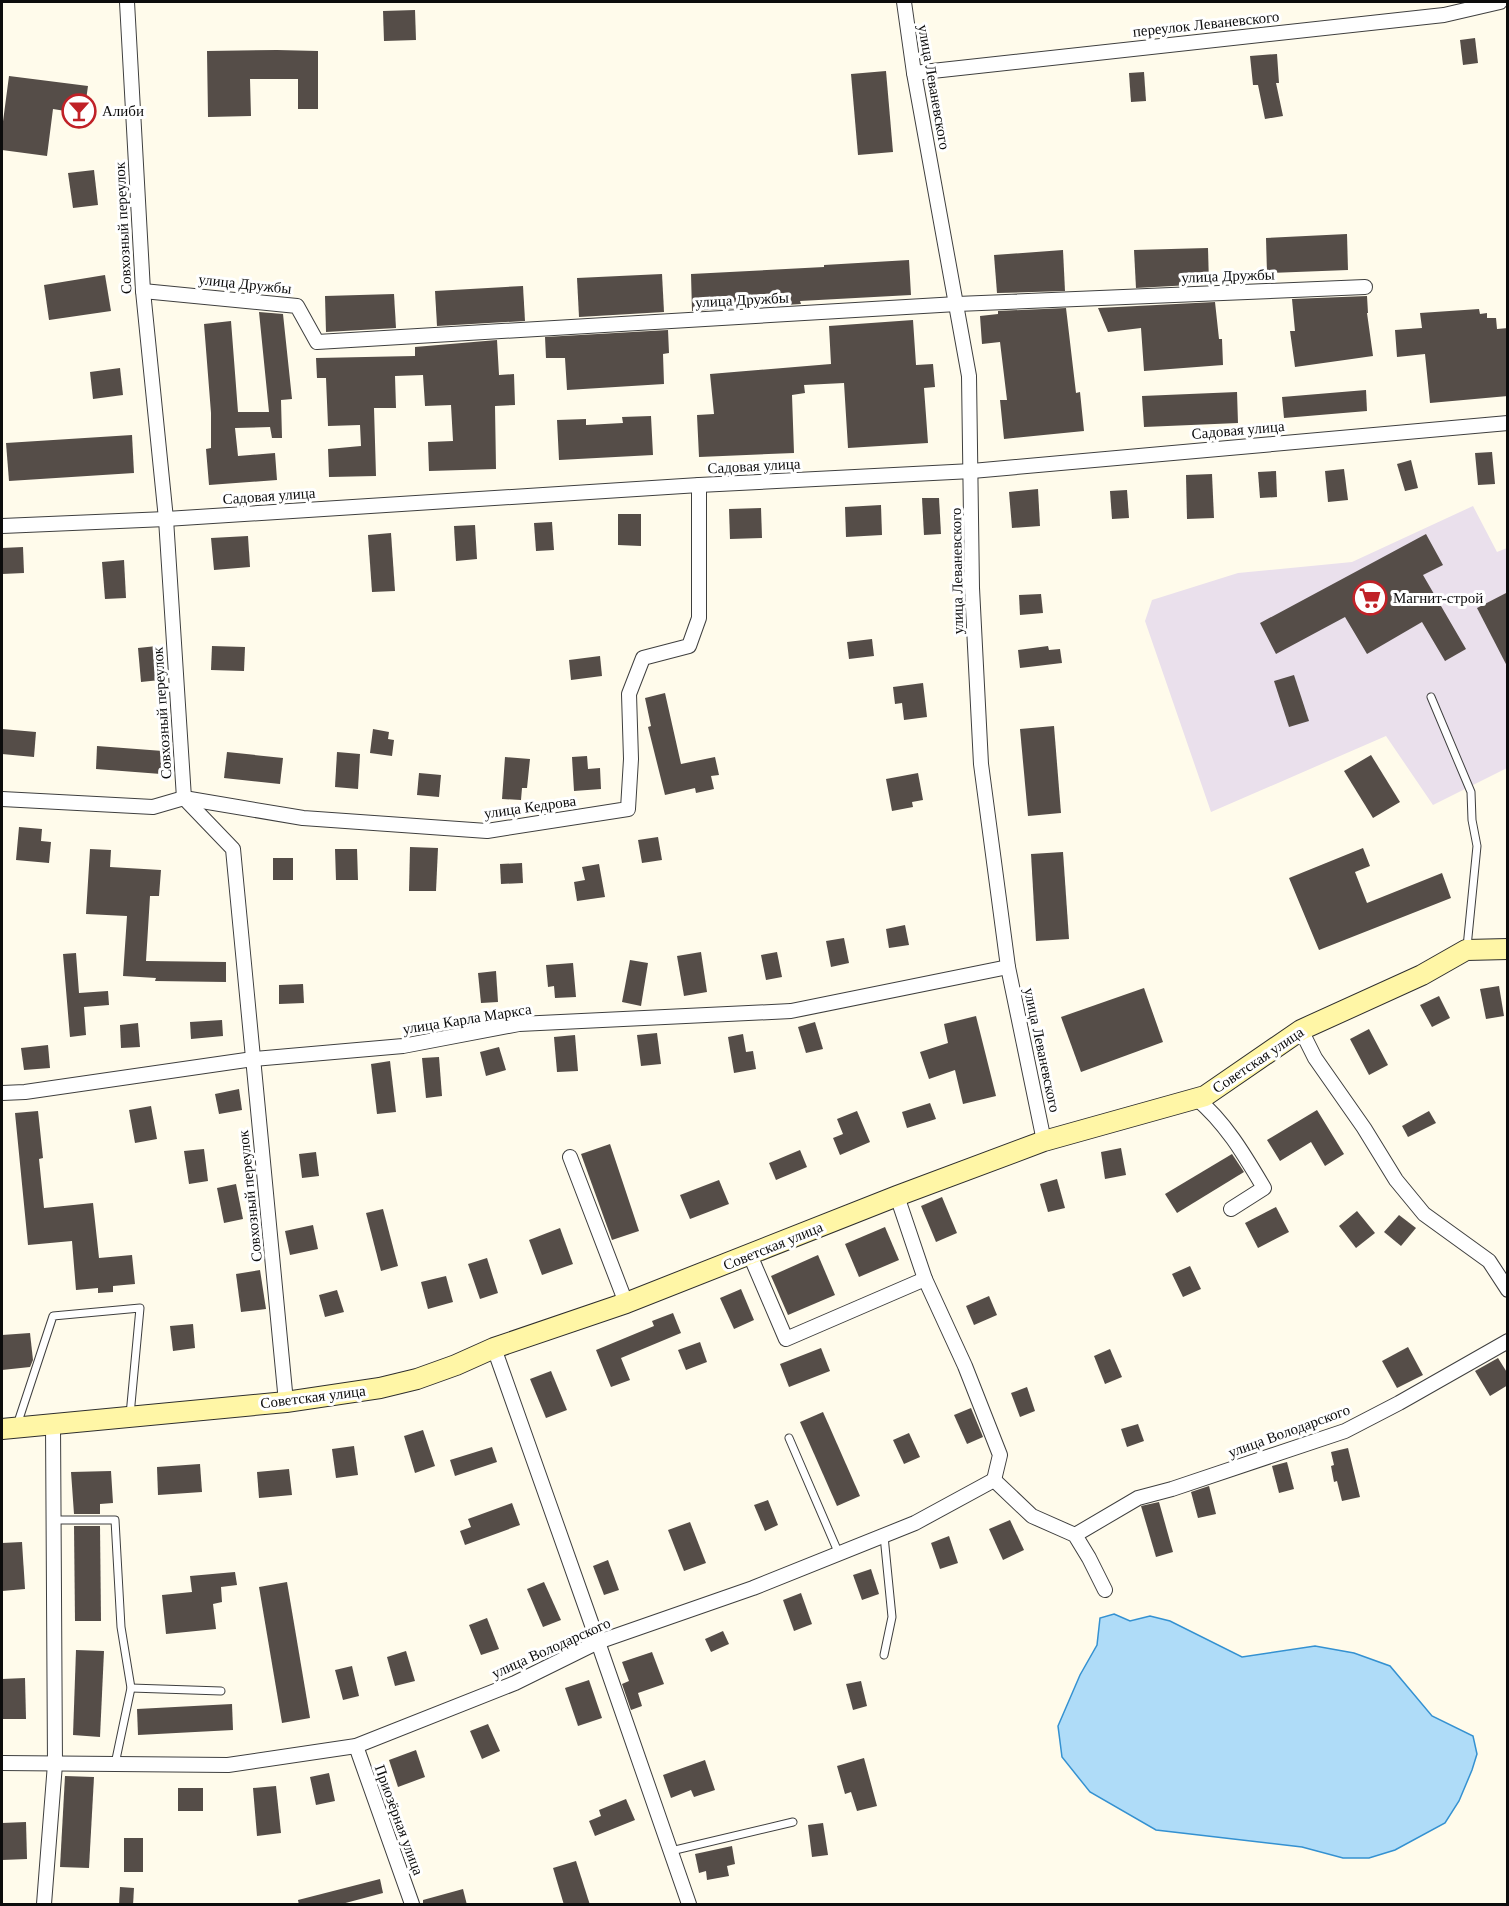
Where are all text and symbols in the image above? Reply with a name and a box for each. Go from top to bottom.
street label: переулок Леваневского [1132,8,1280,40]
street label: улица Леваневского [915,23,953,151]
bar icon: Алиби [61,93,97,129]
place label: Алиби [102,103,144,119]
street label: Совхозный переулок [112,161,134,295]
street label: улица Дружбы [1181,266,1275,286]
street label: улица Дружбы [198,271,292,297]
street label: улица Дружбы [695,290,789,310]
street label: Садовая улица [1191,418,1285,442]
street label: Садовая улица [707,456,801,476]
street label: Садовая улица [222,485,316,507]
street label: улица Леваневского [948,508,966,634]
supermarket icon: Магнит-строй [1352,580,1388,616]
place label: Магнит-строй [1393,590,1483,606]
street label: Совхозный переулок [149,646,175,780]
street label: улица Кедрова [483,793,577,821]
street label: улица Леваневского [1021,986,1063,1114]
street label: улица Карла Маркса [401,1001,533,1037]
street label: Советская улица [1210,1024,1307,1096]
street label: Совхозный переулок [235,1129,265,1263]
street label: Советская улица [721,1219,825,1273]
street label: Советская улица [259,1383,367,1411]
street label: улица Володарского [1226,1402,1352,1460]
street label: улица Володарского [489,1615,613,1681]
street label: Приозёрная улица [372,1763,427,1878]

